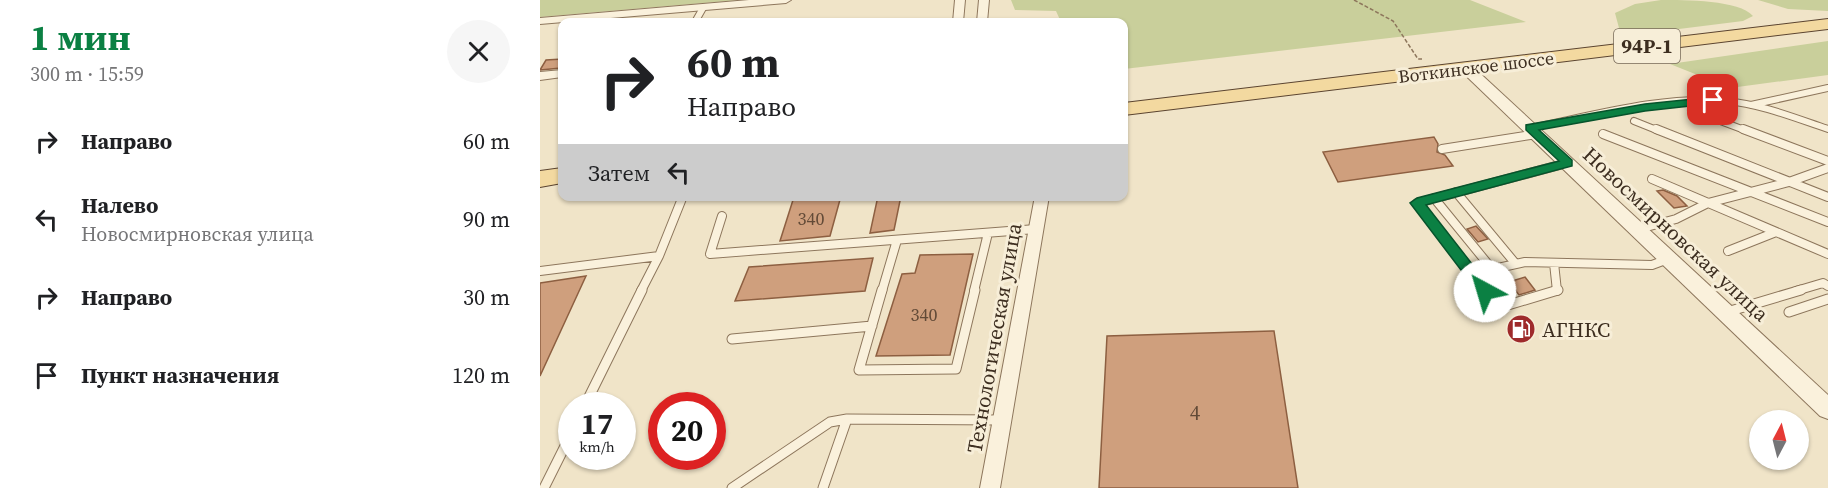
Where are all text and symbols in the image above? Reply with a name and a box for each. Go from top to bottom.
text: 1 мин [30,13,131,62]
button: close [447,20,510,83]
road number: 94Р-1 [1614,29,1680,63]
text: 60 m [687,33,780,91]
icon: right [588,42,666,120]
street label: Воткинское шоссе [1397,45,1555,89]
text: 300 m · 15:59 [30,60,144,88]
pin [1687,74,1738,125]
icon: arrive [1696,83,1729,116]
text: Направо [687,88,796,125]
icon: right [30,125,63,158]
text: Направо [81,126,172,156]
text: 60 m [463,126,510,156]
street label: Новосмирновская улица [1577,140,1775,328]
icon: left [662,156,695,189]
text: Затем [588,158,650,188]
text: Налево [81,190,158,220]
icon: left [30,203,63,236]
text: 90 m [463,204,510,234]
house number: 340 [798,206,825,231]
text: Новосмирновская улица [81,220,314,248]
street label: Технологическая улица [959,220,1029,455]
position arrow [1453,259,1517,323]
icon: right [30,281,63,314]
text: Направо [81,282,172,312]
text: 30 m [463,282,510,312]
house number: 340 [911,302,938,327]
fuel station icon: АГНКС [1505,313,1537,345]
place label: АГНКС [1542,315,1610,344]
icon: arrive [30,359,63,392]
text: Пункт назначения [81,360,279,390]
text: 120 m [452,360,510,390]
speed limit sign: 20 [648,392,726,470]
house number: 4 [1190,398,1201,427]
text: 17 [581,403,613,444]
north arrow [1749,410,1809,470]
map controls [1749,410,1809,470]
text: km/h [579,436,615,457]

